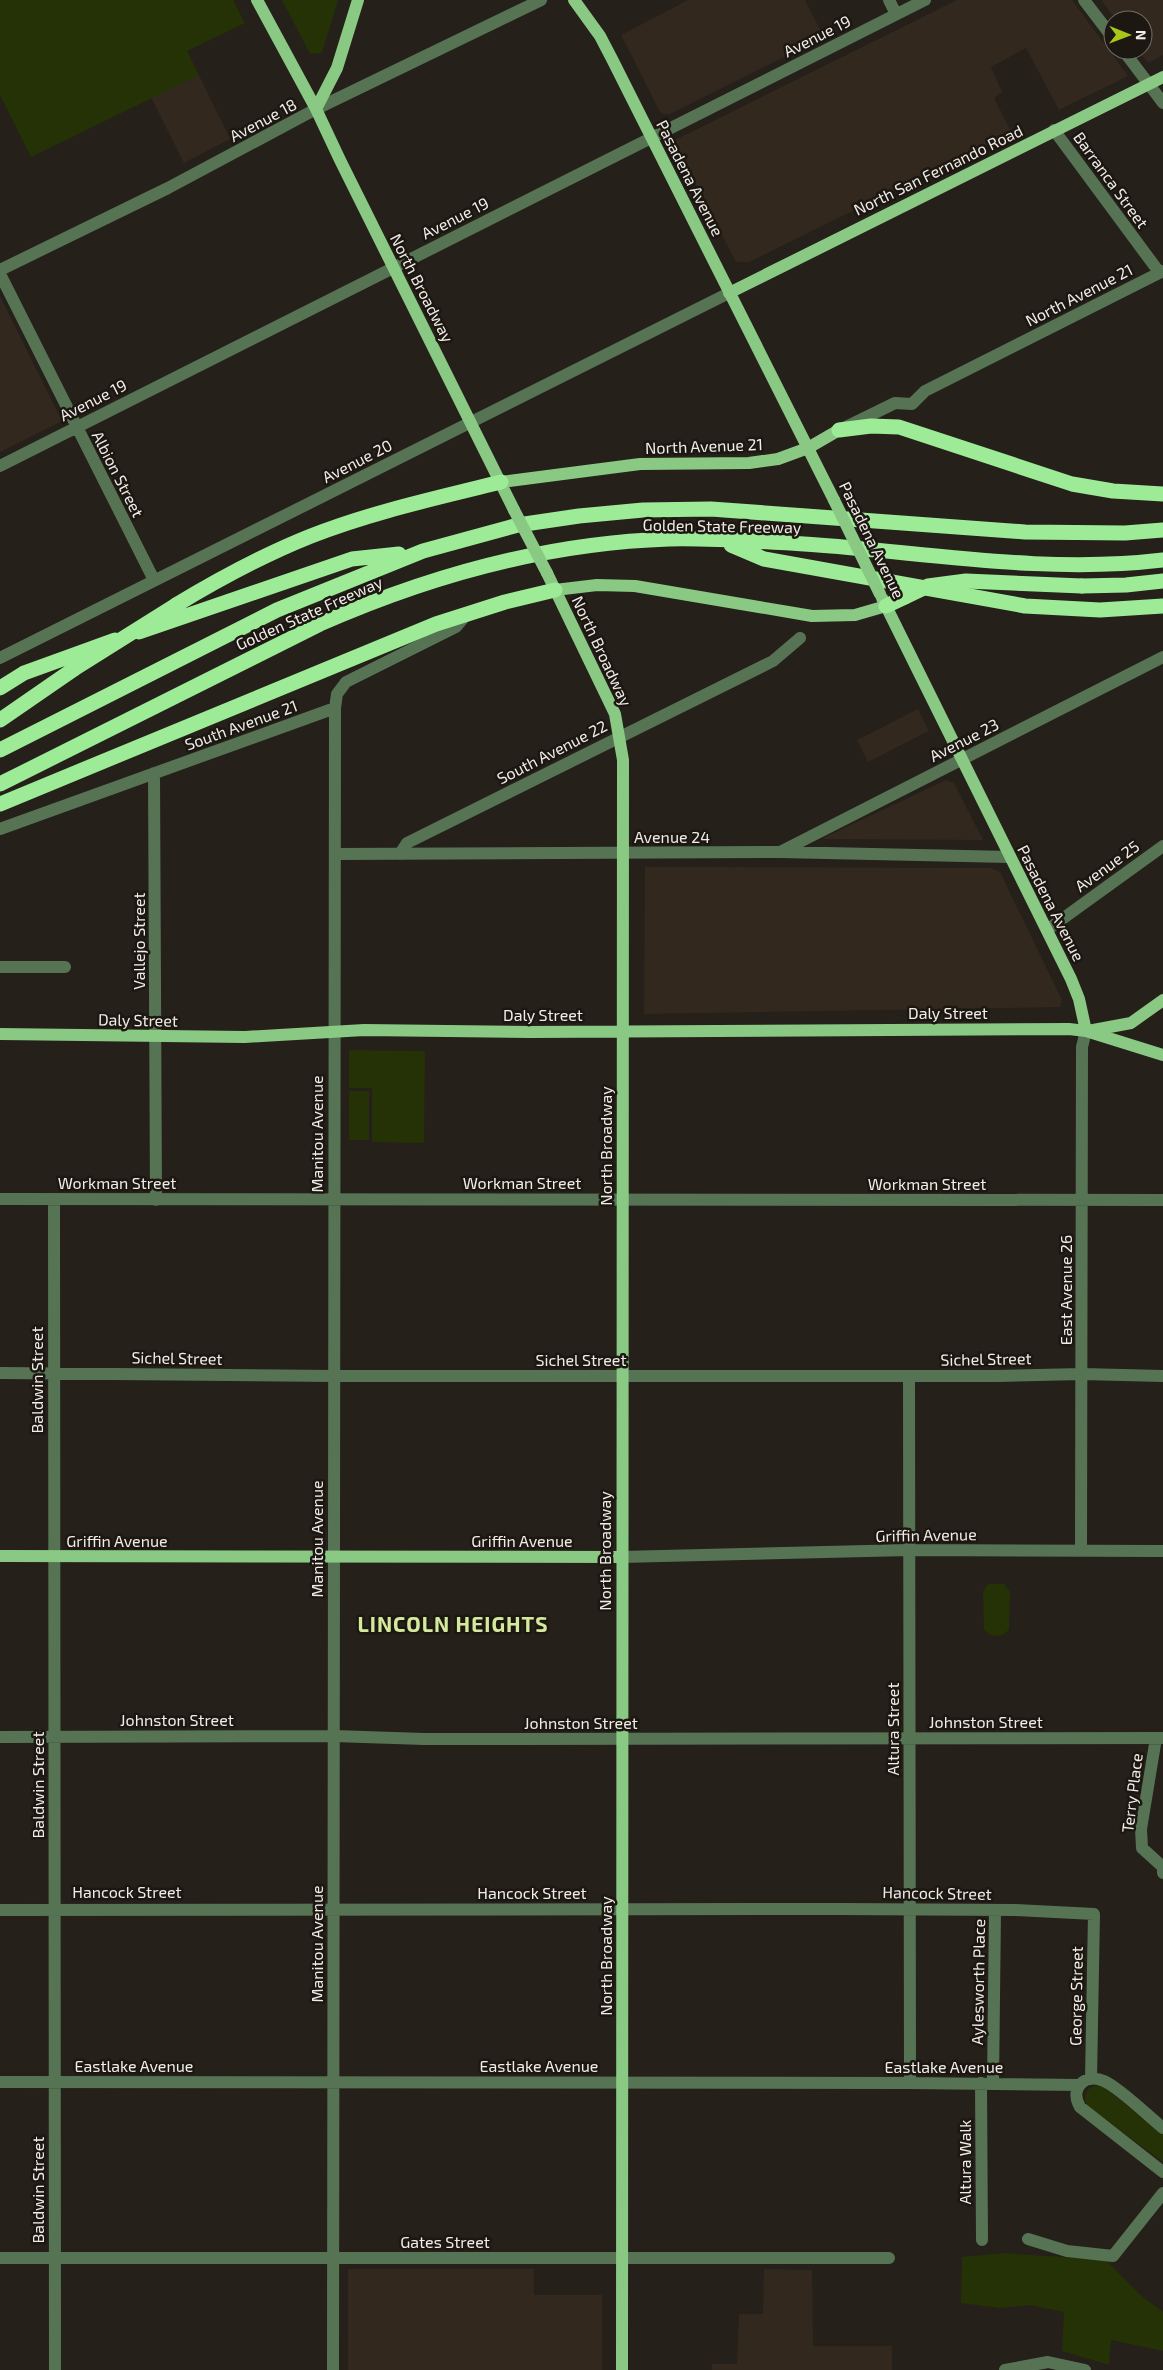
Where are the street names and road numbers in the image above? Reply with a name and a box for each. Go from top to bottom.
street label: Avenue 19 [780,11,853,61]
street label: Avenue 18 [226,94,300,145]
street label: Pasadena Avenue [653,117,728,239]
street label: North San Fernando Road [850,120,1025,219]
street label: Barranca Street [1070,128,1153,232]
street label: Avenue 19 [418,193,491,243]
street label: North Broadway [387,230,458,346]
street label: North Avenue 21 [1022,259,1136,330]
street label: Avenue 19 [56,375,129,425]
street label: Albion Street [89,427,148,520]
street label: North Avenue 21 [645,434,763,457]
street label: Avenue 20 [319,435,395,486]
street label: Pasadena Avenue [836,478,909,601]
street label: Golden State Freeway [643,515,802,536]
street label: Golden State Freeway [232,571,386,653]
street label: North Broadway [569,593,636,709]
street label: South Avenue 21 [182,695,300,754]
street label: Avenue 23 [926,714,1002,765]
street label: South Avenue 22 [494,716,610,787]
street label: Avenue 24 [634,827,710,846]
street label: Avenue 25 [1071,836,1143,895]
street label: Pasadena Avenue [1014,842,1089,964]
street label: Vallejo Street [129,892,149,990]
street label: Daly Street [908,1003,988,1022]
street label: Daly Street [503,1005,583,1024]
street label: Daly Street [98,1009,178,1030]
street label: Manitou Avenue [307,1075,326,1193]
street label: North Broadway [596,1086,615,1206]
street label: Workman Street [58,1173,176,1192]
street label: Workman Street [463,1173,581,1192]
street label: Workman Street [868,1174,986,1193]
street label: East Avenue 26 [1056,1235,1075,1345]
street label: Baldwin Street [27,1326,46,1434]
street label: Sichel Street [131,1347,223,1368]
street label: Sichel Street [940,1348,1032,1369]
street label: Sichel Street [535,1350,627,1369]
street label: Manitou Avenue [307,1480,326,1598]
street label: North Broadway [595,1491,614,1611]
street label: Griffin Avenue [875,1524,977,1545]
street label: Griffin Avenue [66,1531,168,1550]
street label: Griffin Avenue [471,1531,573,1550]
street label: Altura Street [883,1682,902,1776]
street label: Johnston Street [120,1710,234,1729]
street label: Johnston Street [929,1712,1043,1731]
street label: Johnston Street [524,1713,638,1732]
street label: Baldwin Street [28,1731,47,1839]
street label: Terry Place [1117,1752,1146,1834]
street label: Hancock Street [72,1882,182,1901]
street label: Hancock Street [882,1882,992,1903]
street label: Hancock Street [477,1883,587,1902]
street label: Manitou Avenue [307,1885,326,2003]
street label: North Broadway [596,1896,615,2016]
street label: Aylesworth Place [967,1919,988,2045]
street label: George Street [1065,1946,1086,2046]
street label: Eastlake Avenue [75,2056,193,2075]
street label: Eastlake Avenue [480,2056,598,2075]
street label: Eastlake Avenue [885,2057,1003,2076]
street label: Altura Walk [955,2119,974,2205]
street label: Baldwin Street [28,2136,47,2244]
street label: Gates Street [400,2232,490,2251]

